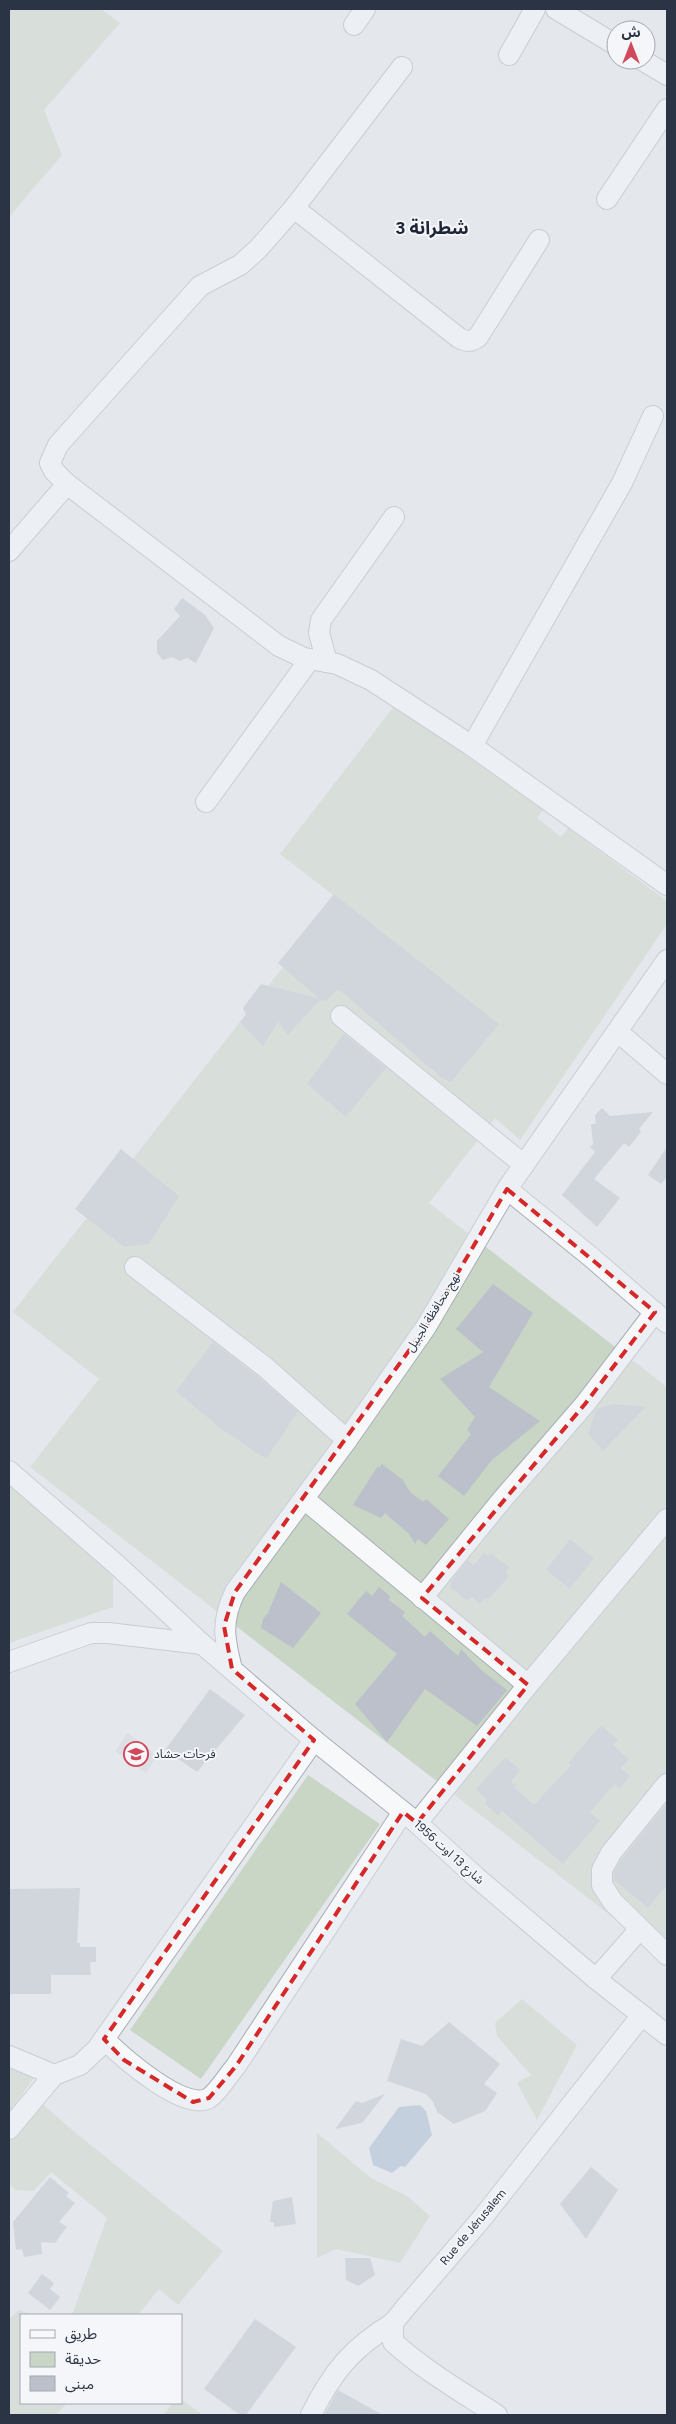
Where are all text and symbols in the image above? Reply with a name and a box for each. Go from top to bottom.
north arrow [606,20,656,70]
text: ش [621,24,641,41]
district label: شطرانة 3 [395,217,469,239]
street label: نهج محافظة الجبيل [403,1270,465,1355]
school or university icon: فرحات حشاد [123,1741,149,1767]
place label: فرحات حشاد [154,1747,216,1761]
street label: شارع 13 اوت 1956 [410,1817,487,1889]
street label: Rue de Jérusalem [437,2186,509,2268]
legend [20,2314,182,2404]
text: طريق [65,2325,97,2344]
text: حديقة [65,2350,101,2368]
text: مبنى [65,2375,94,2393]

